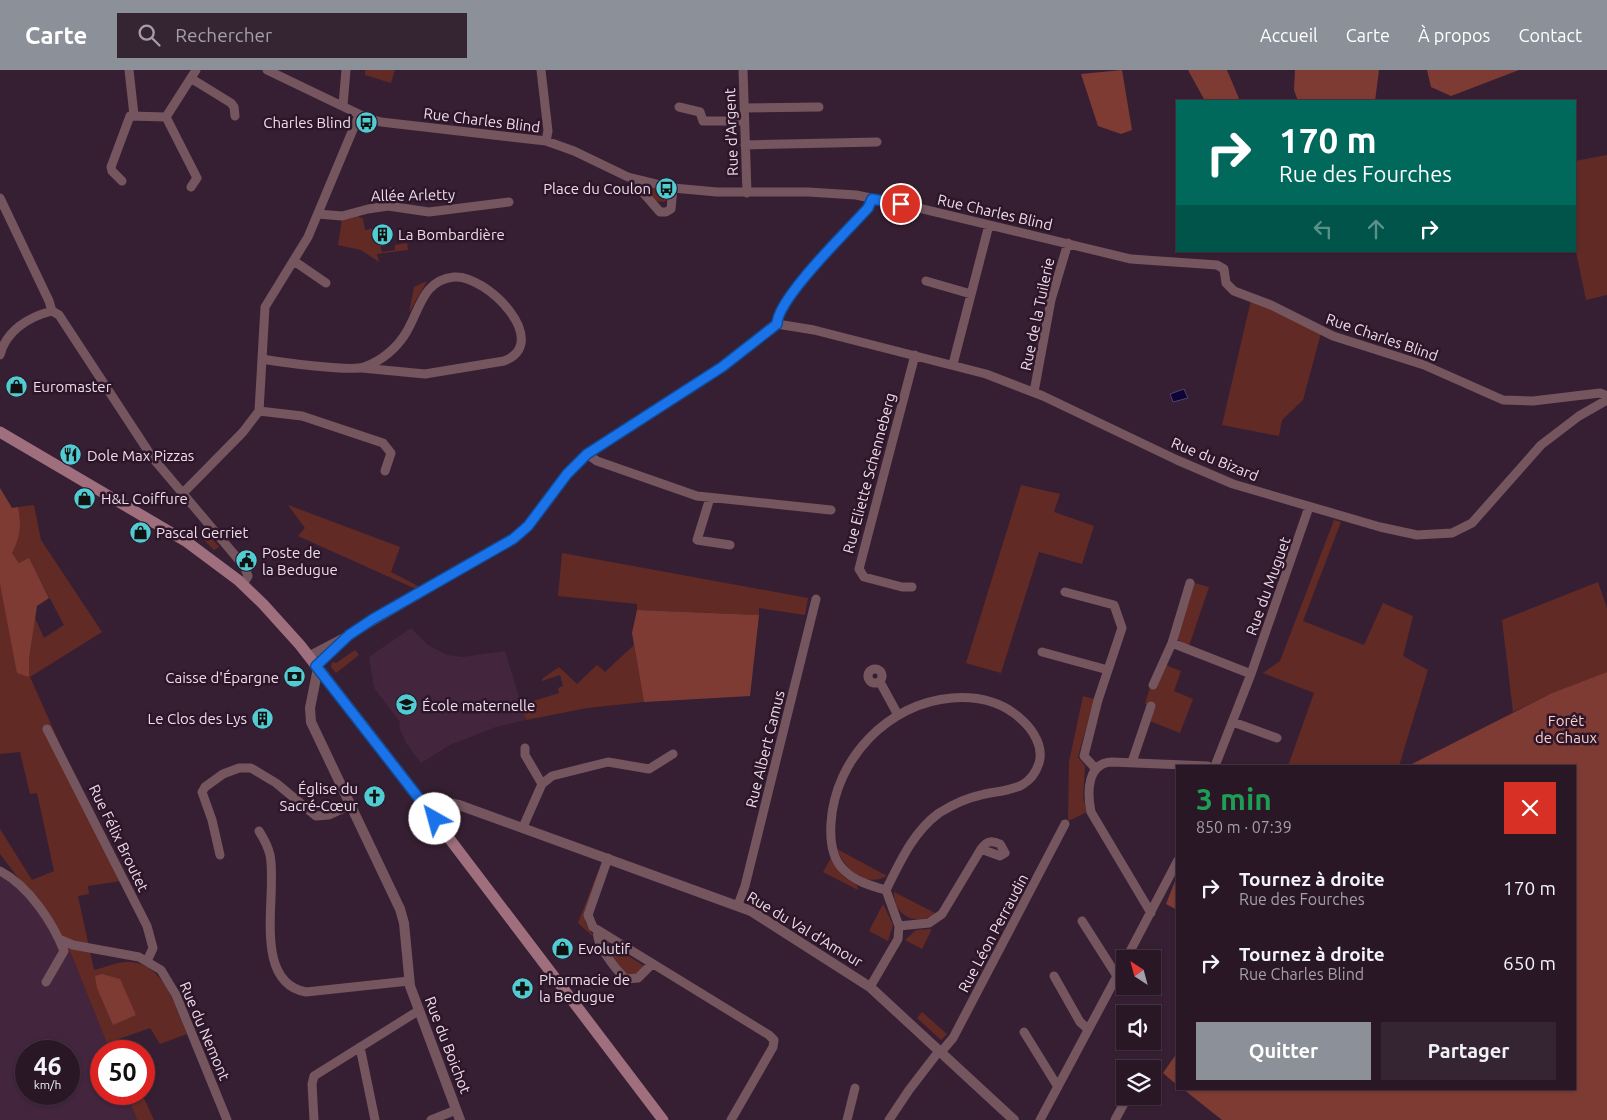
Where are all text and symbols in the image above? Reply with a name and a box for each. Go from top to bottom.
search box [117,13,467,58]
icon: search [135,21,163,49]
text: Carte [25,22,87,49]
text: Rechercher [175,24,272,46]
text: Accueil [1260,25,1318,45]
text: Carte [1346,25,1390,45]
text: À propos [1418,25,1490,45]
text: Contact [1518,25,1582,45]
street label: Rue d'Argent [721,88,741,176]
street label: Rue Charles Blind [423,104,541,136]
bus stop icon: Charles Blind [355,110,379,134]
place label: Charles Blind [263,114,351,131]
icon: right [1196,120,1261,185]
text: 170 m [1279,120,1377,160]
text: Rue des Fourches [1279,161,1452,186]
bus stop icon: Place du Coulon [655,176,679,200]
place label: Place du Coulon [543,180,651,197]
pin [880,183,922,225]
street label: Allée Arletty [371,186,455,204]
icon: arrive [887,190,915,218]
street label: Rue Charles Blind [936,191,1054,233]
icon: left [1309,215,1337,243]
icon: ahead [1362,215,1390,243]
icon: right [1415,215,1443,243]
building icon: La Bombardière [370,222,394,246]
place label: La Bombardière [398,226,505,243]
street label: Rue de la Tuilerie [1017,256,1057,372]
street label: Rue Charles Blind [1324,310,1440,364]
shop icon: Euromaster [5,374,29,398]
place label: Euromaster [33,378,112,395]
street label: Rue Eliette Schenneberg [839,391,899,555]
street label: Rue du Bizard [1169,434,1261,484]
restaurant icon: Dole Max Pizzas [59,443,83,467]
place label: Dole Max Pizzas [87,447,194,464]
shop icon: H&L Coiffure [73,486,97,510]
place label: H&L Coiffure [101,490,188,507]
shop icon: Pascal Gerriet [128,520,152,544]
place label: Pascal Gerriet [156,524,249,541]
street label: Rue du Muguet [1242,534,1294,637]
place label: Poste de la Bedugue [262,544,338,578]
public building icon: Poste de la Bedugue [234,549,258,573]
bank icon: Caisse d'Épargne [283,665,307,689]
place label: Caisse d'Épargne [165,669,279,686]
street label: Rue Albert Camus [742,689,788,809]
school or university icon: École maternelle [394,693,418,717]
place label: École maternelle [422,697,535,714]
building icon: Le Clos des Lys [251,706,275,730]
place label: Le Clos des Lys [148,710,247,727]
park label: Forêt de Chaux [1535,712,1597,746]
place label: Église du Sacré-Cœur [280,780,358,814]
street label: Rue Félix Broutet [86,782,152,894]
text: 3 min [1196,782,1272,816]
button: close [1504,782,1556,834]
church icon: Église du Sacré-Cœur [362,785,386,809]
position arrow [408,792,460,844]
text: 850 m · 07:39 [1196,818,1292,836]
text: Tournez à droite [1239,868,1385,890]
street label: Rue Léon Perraudin [955,871,1031,995]
icon: right [1196,874,1224,902]
text: 170 m [1503,877,1556,899]
street label: Rue du Val d'Amour [744,888,866,970]
text: Rue des Fourches [1239,890,1365,908]
shop icon: Evolutif [550,936,574,960]
place label: Evolutif [578,940,630,957]
text: Tournez à droite [1239,943,1385,965]
icon: right [1196,949,1224,977]
north arrow [1116,950,1161,995]
map controls [1116,950,1161,1105]
text: 650 m [1503,952,1556,974]
text: Rue Charles Blind [1239,965,1364,983]
place label: Pharmacie de la Bedugue [539,971,630,1005]
pharmacy icon: Pharmacie de la Bedugue [511,976,535,1000]
street label: Rue du Nemont [177,979,233,1083]
street label: Rue du Boichot [422,994,474,1096]
button: sound [1116,1005,1161,1050]
button: Quitter [1196,1022,1371,1080]
button: Partager [1381,1022,1556,1080]
speed limit sign: 50 [90,1040,155,1105]
text: 46 [33,1052,62,1080]
button: layers [1116,1060,1161,1105]
text: km/h [34,1078,61,1091]

